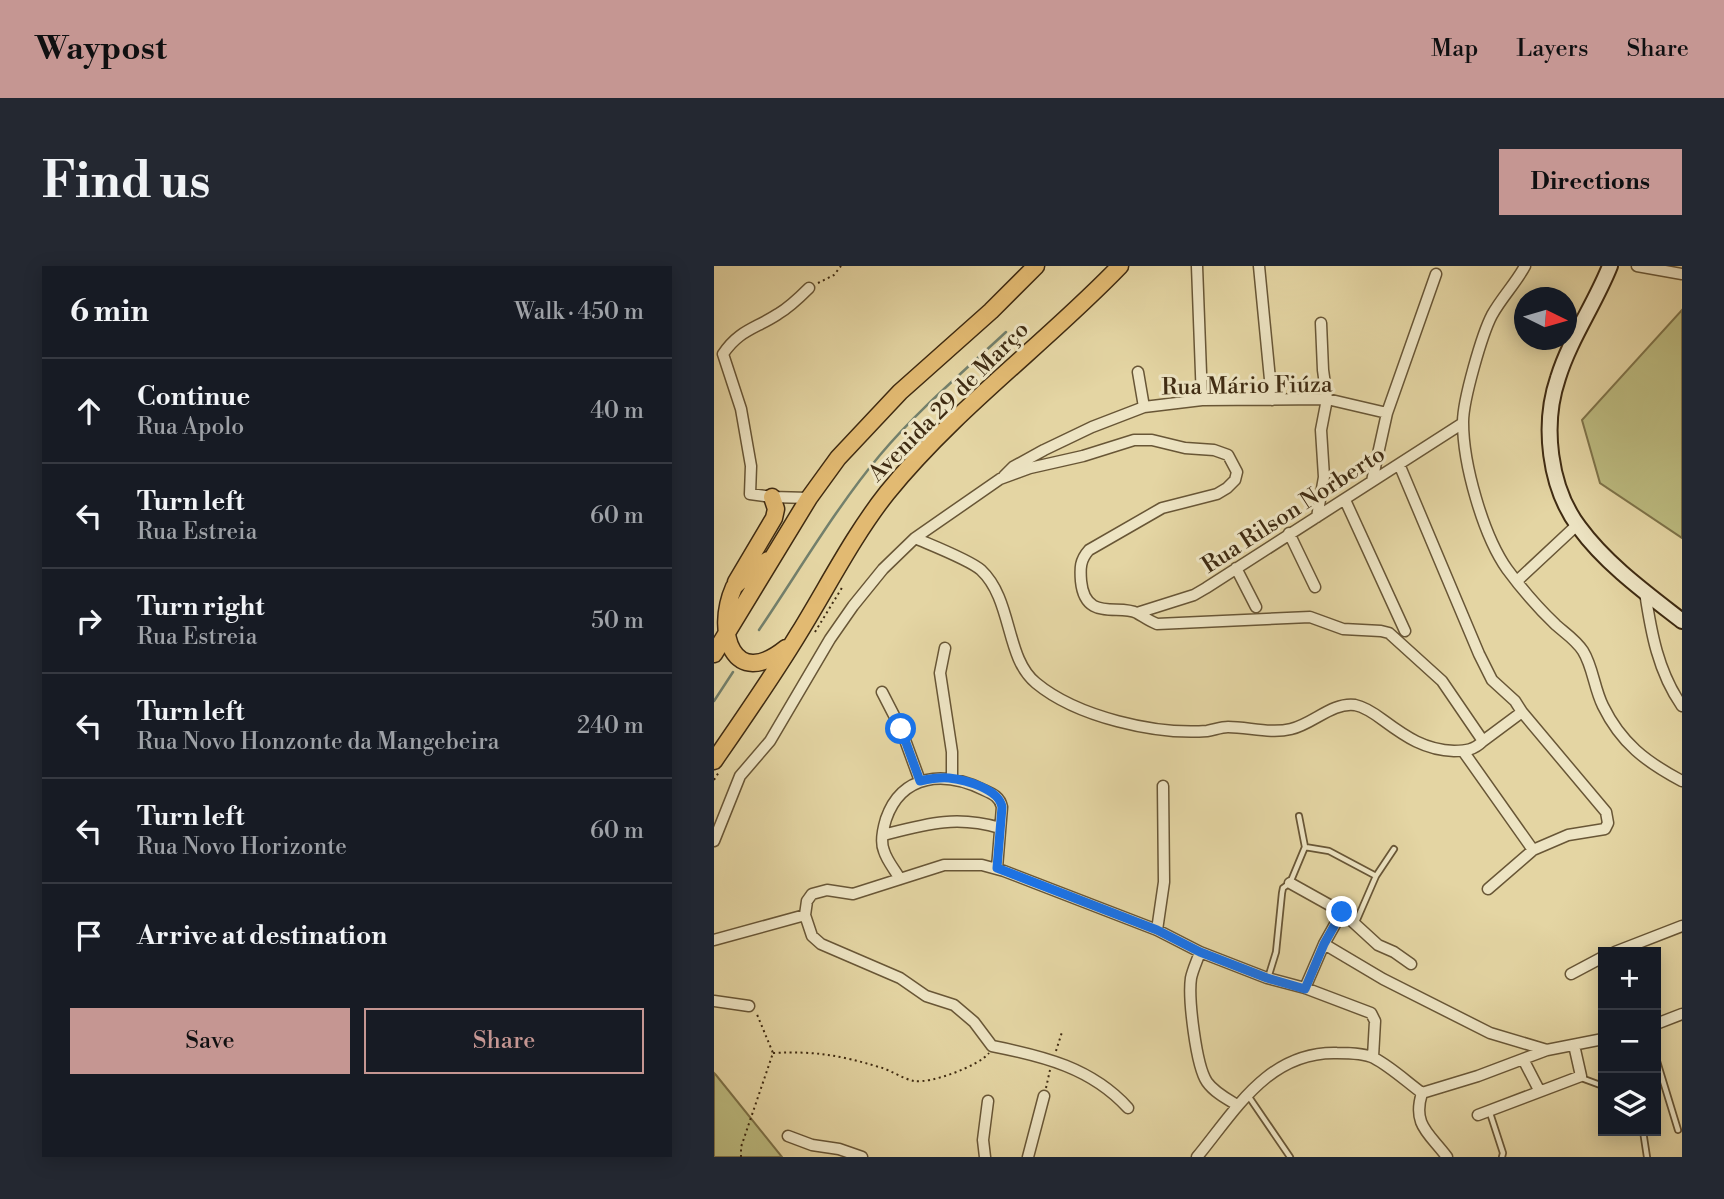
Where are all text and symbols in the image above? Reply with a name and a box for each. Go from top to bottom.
text: Waypost [35,29,167,70]
text: Map [1431,34,1478,64]
text: Layers [1516,34,1588,64]
text: Share [1626,34,1689,64]
button: Directions [1499,149,1682,215]
text: Find us [42,152,211,213]
north arrow [1514,287,1577,350]
text: 6 min [70,293,149,331]
text: Walk · 450 m [514,298,644,326]
street label: Avenida 29 de Março [862,316,1035,489]
street label: Rua Mário Fiúza [1161,371,1333,401]
text: Continue [137,381,250,413]
icon: ahead [70,392,108,430]
text: 40 m [590,397,644,425]
text: Rua Apolo [137,413,244,441]
street label: Rua Rilson Norberto [1197,440,1390,580]
text: Turn left [137,486,245,518]
icon: left [70,497,108,535]
text: 60 m [590,502,644,530]
text: Rua Estreia [137,518,257,546]
text: Turn right [137,591,265,623]
icon: right [70,602,108,640]
text: 50 m [591,607,644,635]
text: Rua Estreia [137,623,257,651]
text: Turn left [137,696,245,728]
icon: left [70,707,108,745]
text: 240 m [577,712,644,740]
route start [885,713,916,744]
text: Rua Novo Honzonte da Mangebeira [137,728,499,756]
text: Turn left [137,801,245,833]
icon: left [70,812,108,850]
text: 60 m [590,817,644,845]
text: Rua Novo Horizonte [137,833,347,861]
route end [1326,896,1357,927]
icon: arrive [70,917,108,955]
text: Arrive at destination [137,920,387,952]
map controls [1598,947,1661,1136]
button: + [1598,947,1661,1010]
button: Save [70,1008,350,1074]
button: Share [364,1008,644,1074]
button: − [1598,1010,1661,1073]
button: layers [1598,1073,1661,1136]

